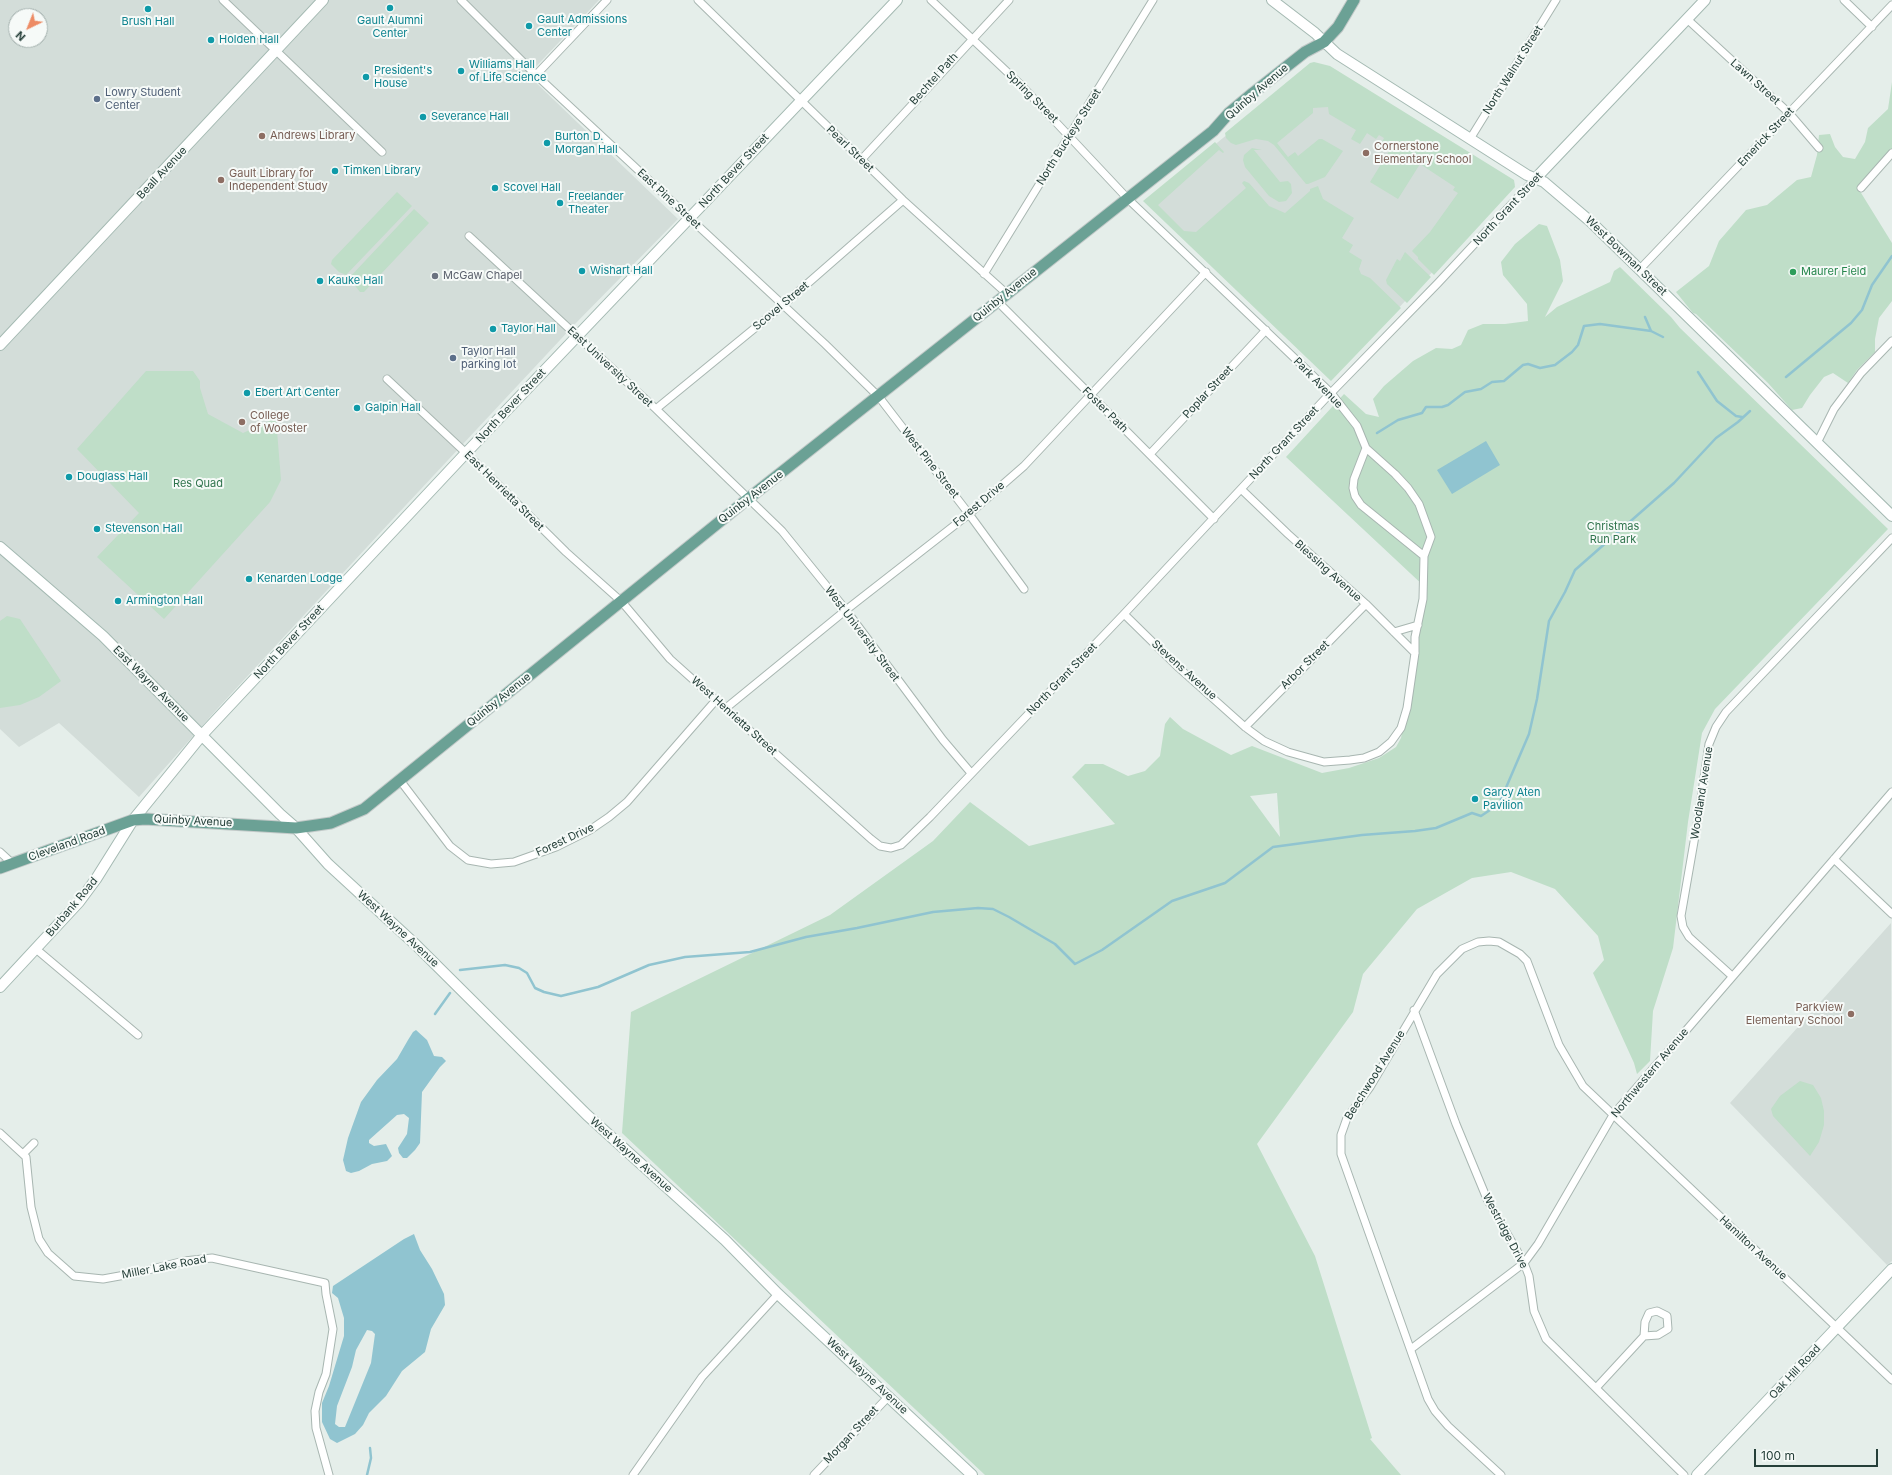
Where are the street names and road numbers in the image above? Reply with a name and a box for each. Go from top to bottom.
street label: North Walnut Street [1480,23,1546,117]
street label: Bechtel Path [907,50,961,108]
street label: Lawn Street [1728,56,1782,108]
street label: Quinby Avenue [1223,61,1291,123]
street label: Spring Street [1003,68,1061,126]
street label: North Buckeye Street [1034,86,1104,188]
street label: Emerick Street [1735,105,1797,169]
street label: Pearl Street [824,123,876,175]
street label: North Bever Street [696,131,772,211]
street label: Beall Avenue [134,144,190,202]
street label: East Pine Street [635,166,703,232]
street label: North Grant Street [1471,170,1545,248]
street label: West Bowman Street [1582,214,1670,298]
street label: Quinby Avenue [970,265,1040,325]
street label: Scovel Street [750,279,812,333]
street label: East University Street [565,324,655,410]
street label: Park Avenue [1291,355,1345,411]
street label: Poplar Street [1180,363,1236,421]
street label: North Bever Street [473,366,549,446]
street label: Foster Path [1080,385,1130,435]
street label: North Grant Street [1247,404,1321,482]
street label: West Pine Street [898,425,962,501]
street label: East Henrietta Street [461,448,547,534]
street label: Quinby Avenue [716,468,786,526]
street label: Forest Drive [951,479,1007,529]
street label: Blessing Avenue [1292,537,1364,605]
street label: West University Street [822,584,902,684]
street label: North Bever Street [251,602,327,682]
street label: Stevens Avenue [1149,637,1219,703]
street label: Arbor Street [1278,638,1332,692]
street label: North Grant Street [1024,640,1100,718]
street label: East Wayne Avenue [110,643,192,725]
street label: Quinby Avenue [464,670,534,730]
street label: West Henrietta Street [688,674,780,758]
street label: Woodland Avenue [1688,746,1716,840]
street label: Quinby Avenue [153,812,233,830]
street label: Forest Drive [534,821,596,859]
street label: Cleveland Road [27,824,107,864]
street label: Burbank Road [43,875,101,939]
street label: West Wayne Avenue [355,888,441,970]
street label: Northwestern Avenue [1609,1026,1691,1120]
street label: Beechwood Avenue [1342,1028,1408,1122]
street label: West Wayne Avenue [587,1115,675,1195]
street label: Westridge Drive [1480,1191,1530,1271]
street label: Hamilton Avenue [1716,1213,1790,1283]
street label: Miller Lake Road [121,1252,207,1282]
street label: West Wayne Avenue [824,1335,910,1417]
street label: Oak Hill Road [1766,1342,1824,1402]
street label: Morgan Street [821,1403,881,1467]

